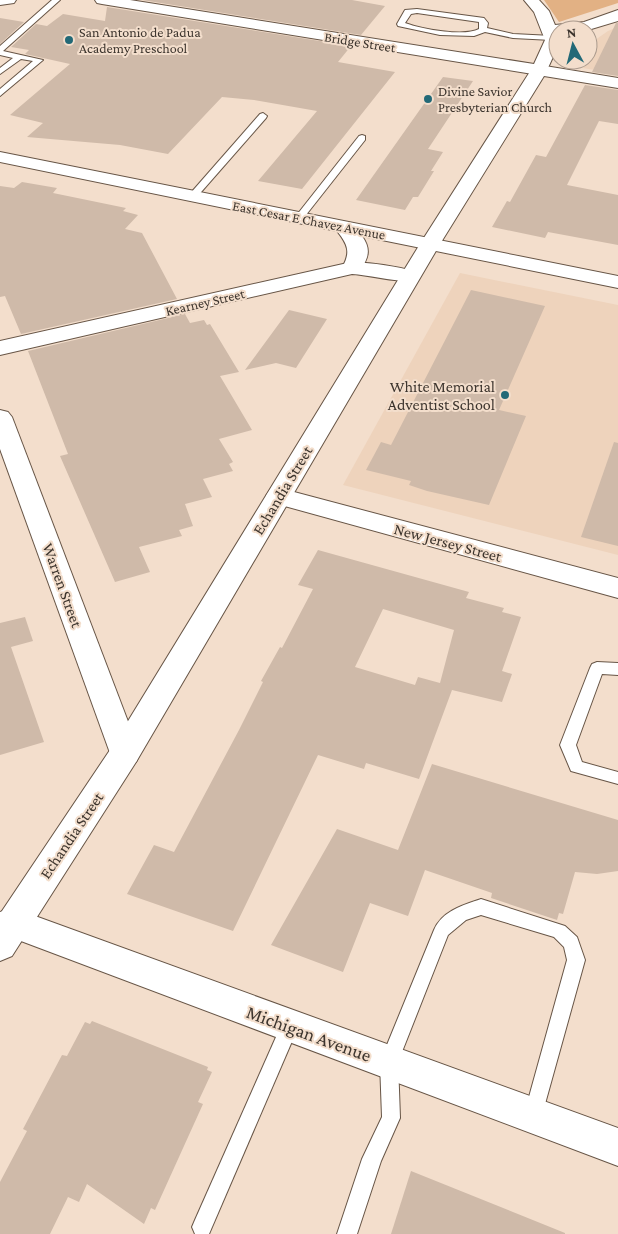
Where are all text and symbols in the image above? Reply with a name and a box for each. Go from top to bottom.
north arrow [548,20,598,70]
place label: San Antonio de Padua Academy Preschool [79,24,201,56]
text: N [566,24,578,41]
street label: Bridge Street [323,28,397,56]
marker: San Antonio de Padua Academy Preschool [63,34,75,46]
place label: Divine Savior Presbyterian Church [438,83,553,115]
marker: Divine Savior Presbyterian Church [422,93,434,105]
street label: East Cesar E Chavez Avenue [231,197,387,243]
street label: Kearney Street [164,285,247,319]
place label: White Memorial Adventist School [388,378,495,413]
marker: White Memorial Adventist School [499,389,511,401]
street label: Echandia Street [249,442,316,538]
street label: New Jersey Street [392,520,504,566]
street label: Warren Street [39,541,86,630]
street label: Echandia Street [36,788,107,882]
street label: Michigan Avenue [244,1001,374,1066]

